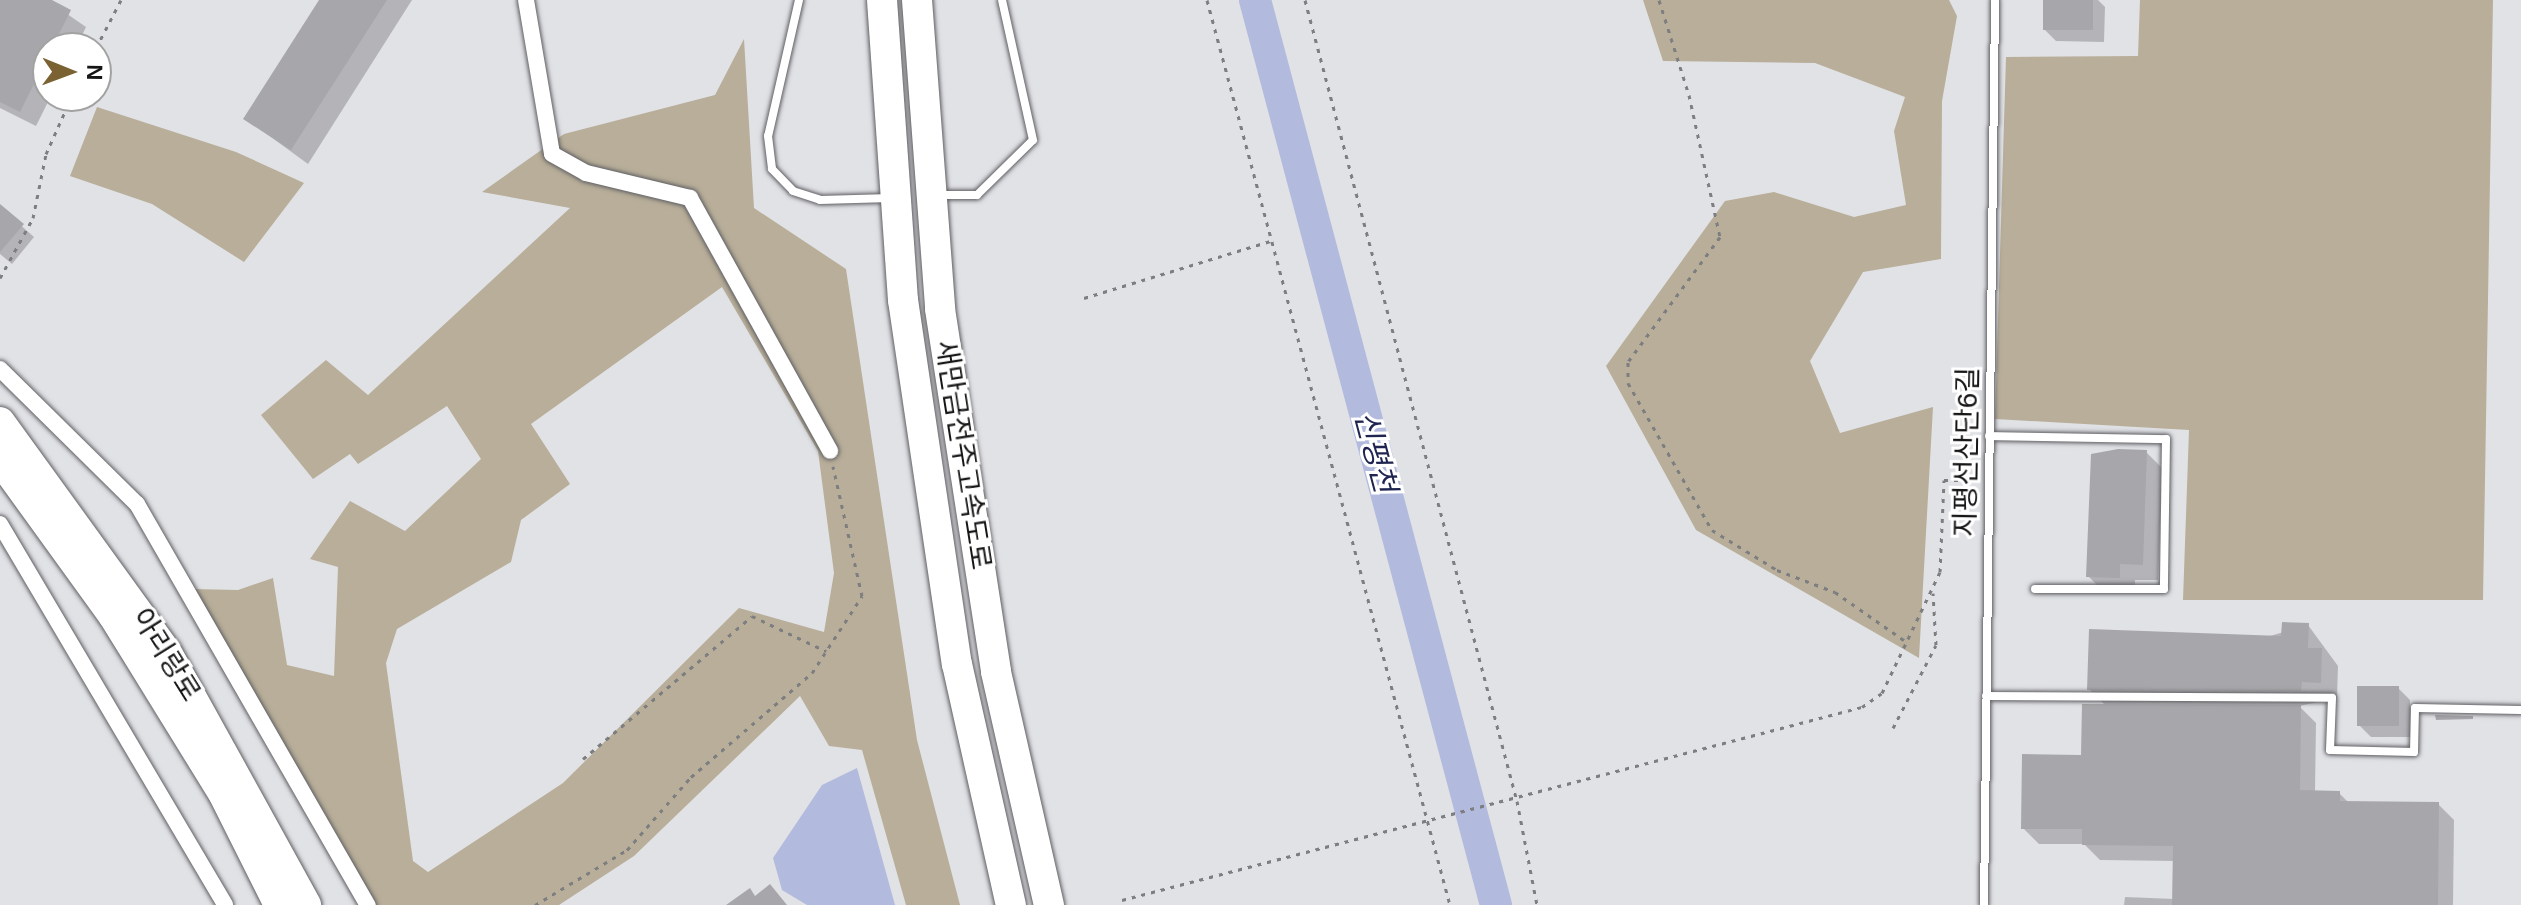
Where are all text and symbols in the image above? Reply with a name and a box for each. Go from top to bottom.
north arrow [32,32,112,112]
text: N [82,64,107,81]
street label: 새만금전주고속도로 [928,338,998,572]
street label: 지평선산단6길 [1949,367,1985,537]
water label: 신평천 [1347,407,1403,497]
street label: 아리랑로 [124,602,208,708]

